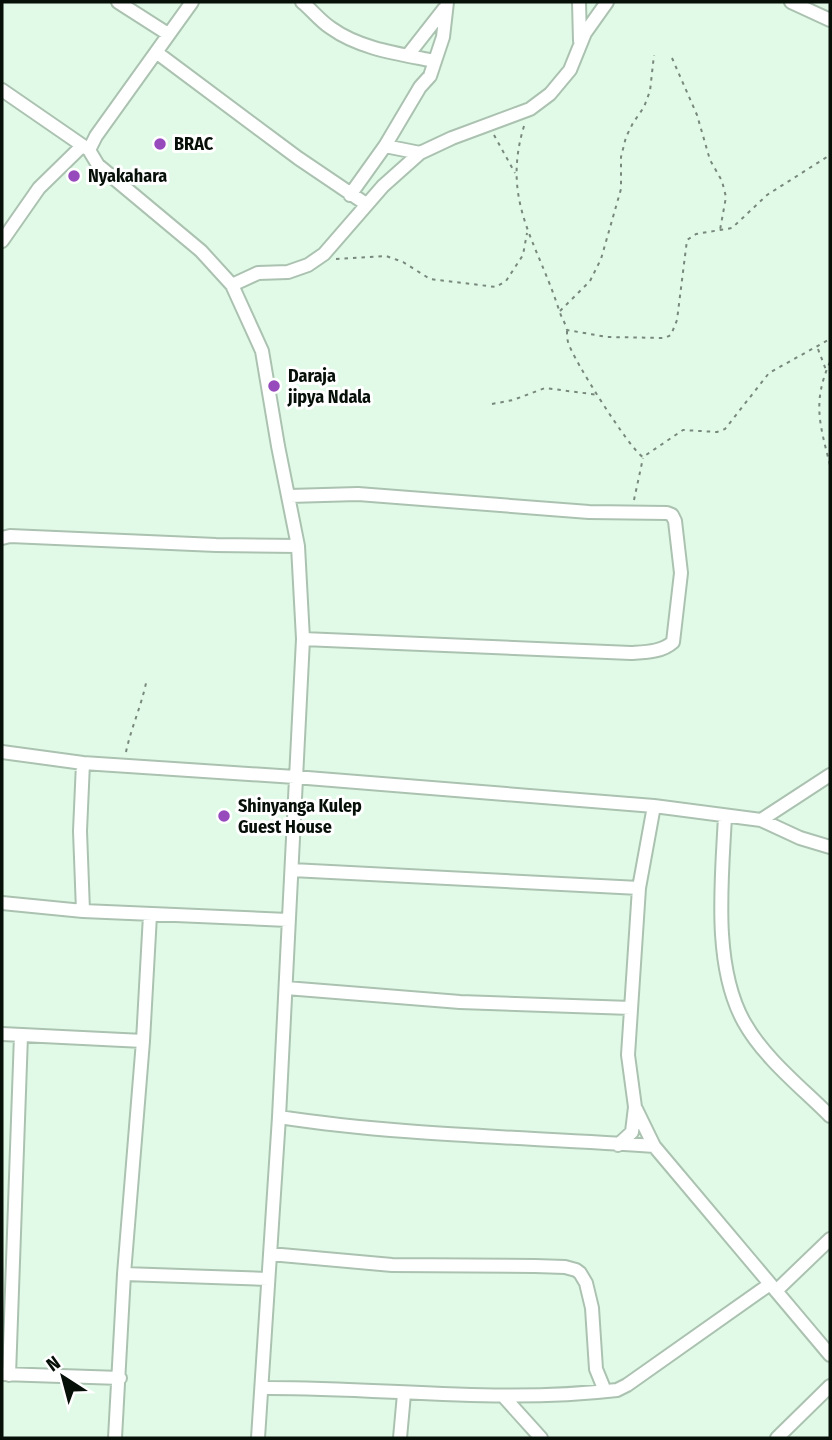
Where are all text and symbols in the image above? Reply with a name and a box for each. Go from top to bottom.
place label: BRAC [174,133,214,155]
marker: BRAC [152,136,168,152]
place label: Nyakahara [88,165,167,187]
marker: Nyakahara [66,168,82,184]
place label: Daraja jipya Ndala [287,365,371,408]
marker: Daraja jipya Ndala [266,378,282,394]
place label: Shinyanga Kulep Guest House [238,795,362,838]
marker: Shinyanga Kulep Guest House [216,808,232,824]
north arrow [28,1342,98,1412]
text: N [42,1351,65,1376]

